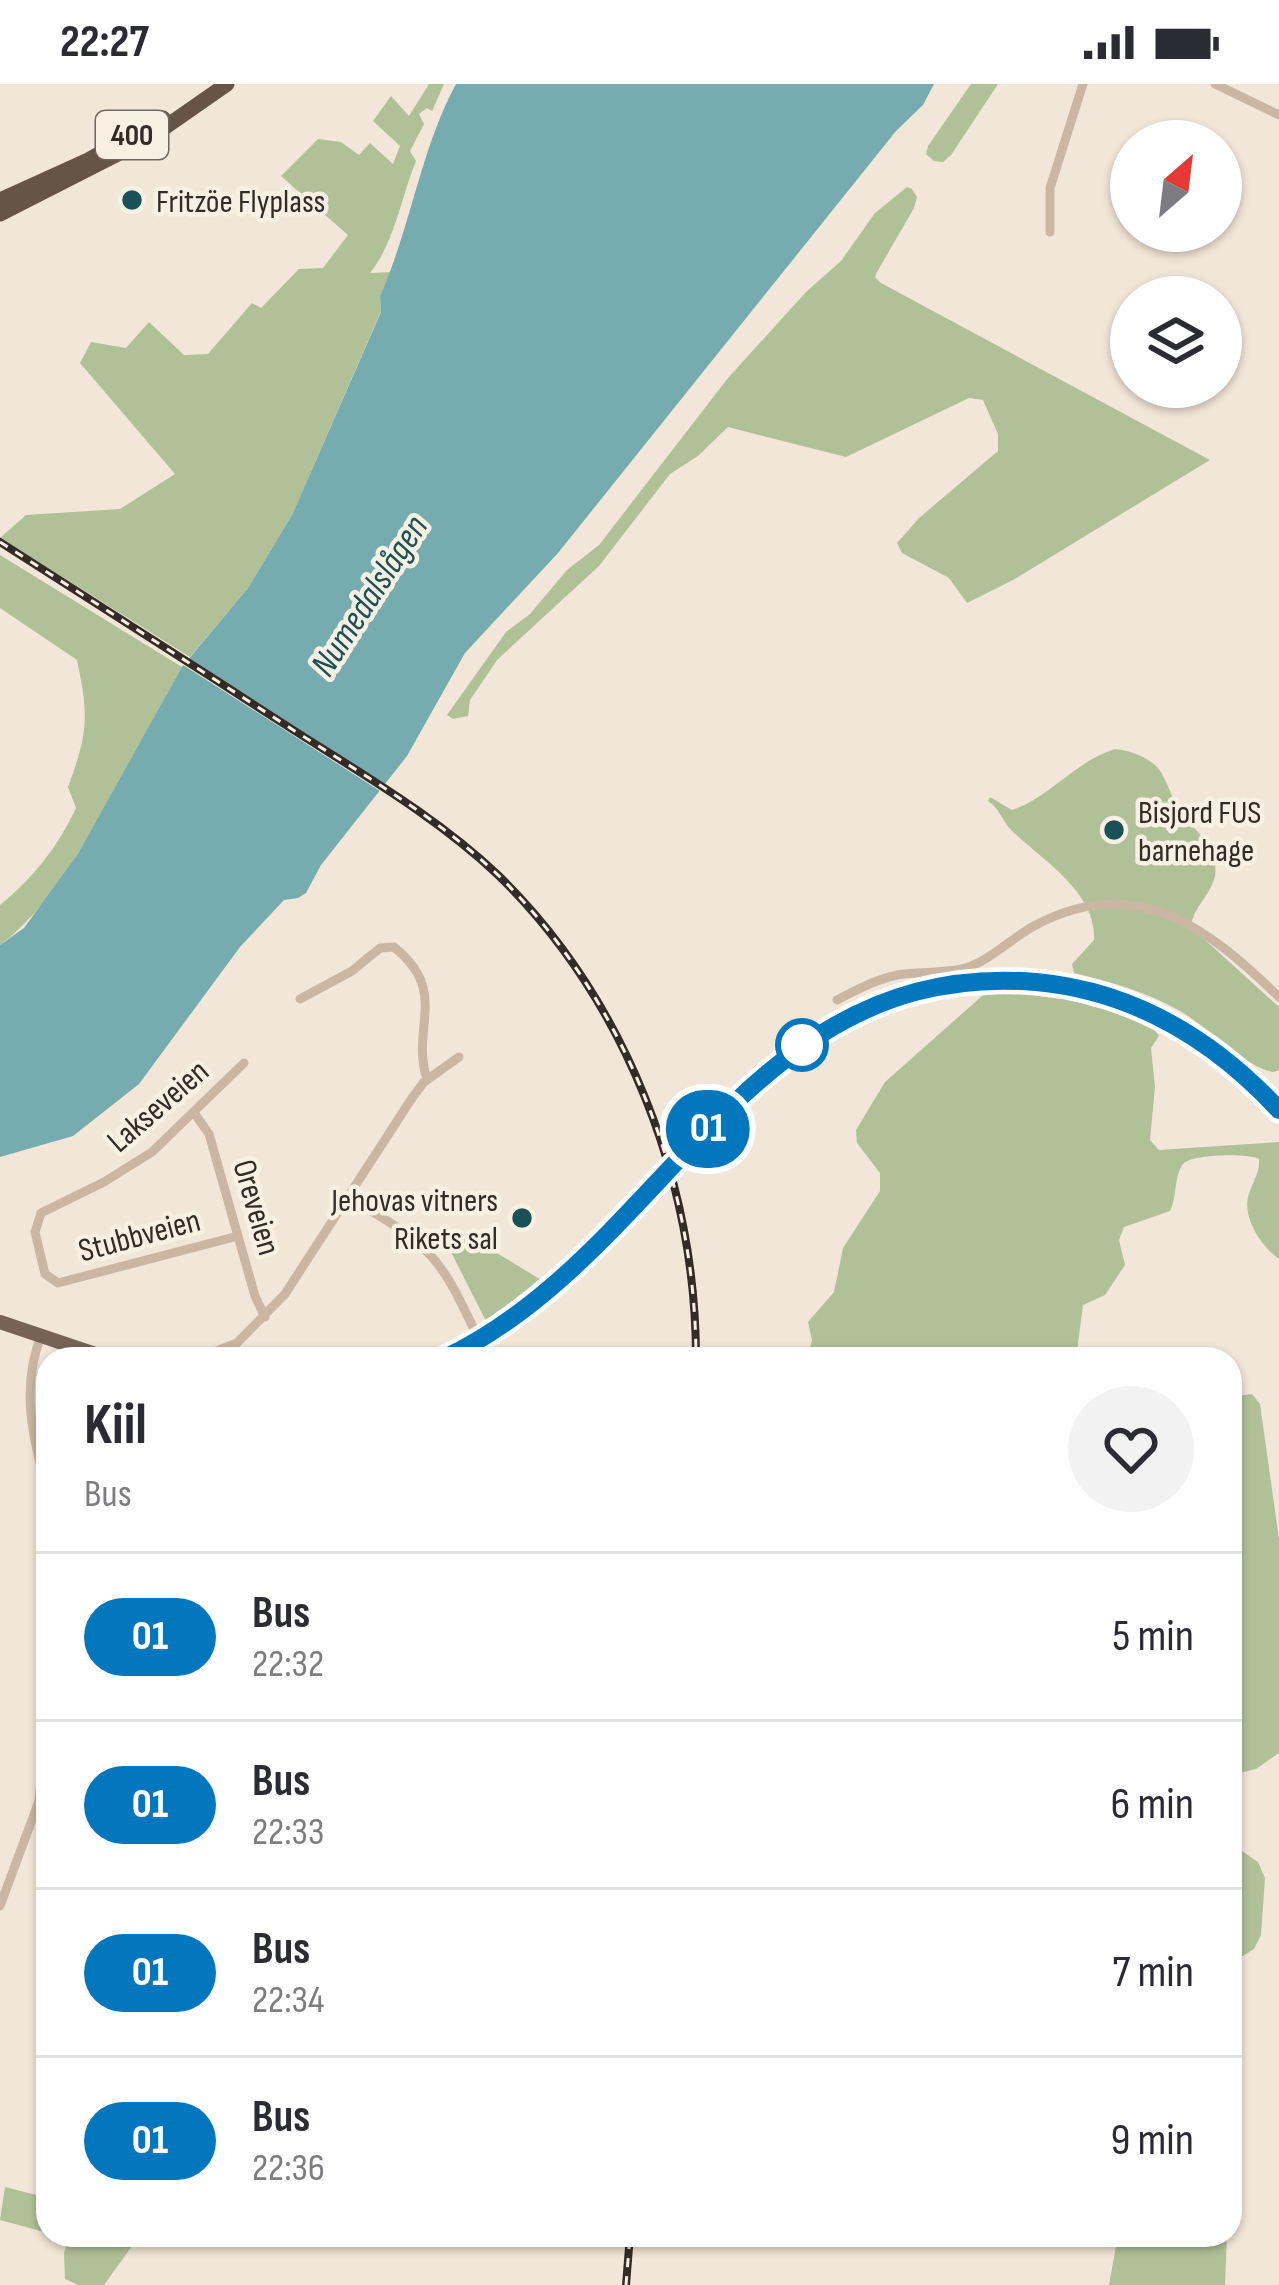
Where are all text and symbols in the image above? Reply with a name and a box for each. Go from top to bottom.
text: 22:27 [60,15,149,70]
road number: 400 [96,111,168,159]
north arrow [1110,120,1242,252]
map controls [1110,120,1242,408]
place label: Fritzöe Flyplass [156,182,325,222]
marker: Fritzöe Flyplass [119,187,145,213]
button: layers [1110,276,1242,408]
water label: Numedalslågen [302,508,438,685]
place label: Bisjord FUS barnehage [1138,793,1261,871]
marker: Bisjord FUS barnehage [1101,817,1127,843]
unlabelled marker [777,1020,827,1070]
street label: Lakseveien [99,1052,217,1161]
line badge: 01 [654,1090,762,1168]
text: 01 [690,1103,726,1154]
street label: Oreveien [223,1155,289,1260]
place label: Jehovas vitners Rikets sal [330,1181,498,1259]
street label: Stubbveien [74,1201,205,1271]
marker: Jehovas vitners Rikets sal [509,1205,535,1231]
button: heart [1068,1386,1194,1512]
text: Kiil [84,1392,147,1460]
text: Bus [84,1471,132,1518]
text: Bus [252,1586,310,1641]
text: 5 min [1112,1609,1194,1664]
text: 01 [132,1611,168,1662]
text: 22:32 [252,1641,324,1688]
text: Bus [252,1754,310,1809]
text: 6 min [1111,1777,1194,1832]
text: 01 [132,1779,168,1830]
text: 22:33 [252,1809,324,1856]
text: Bus [252,1922,310,1977]
text: 7 min [1112,1945,1194,2000]
text: 01 [132,1947,168,1998]
text: 22:34 [252,1977,324,2024]
text: Bus [252,2090,310,2145]
text: 9 min [1110,2113,1194,2168]
text: 01 [132,2115,168,2166]
text: 22:36 [252,2145,325,2192]

